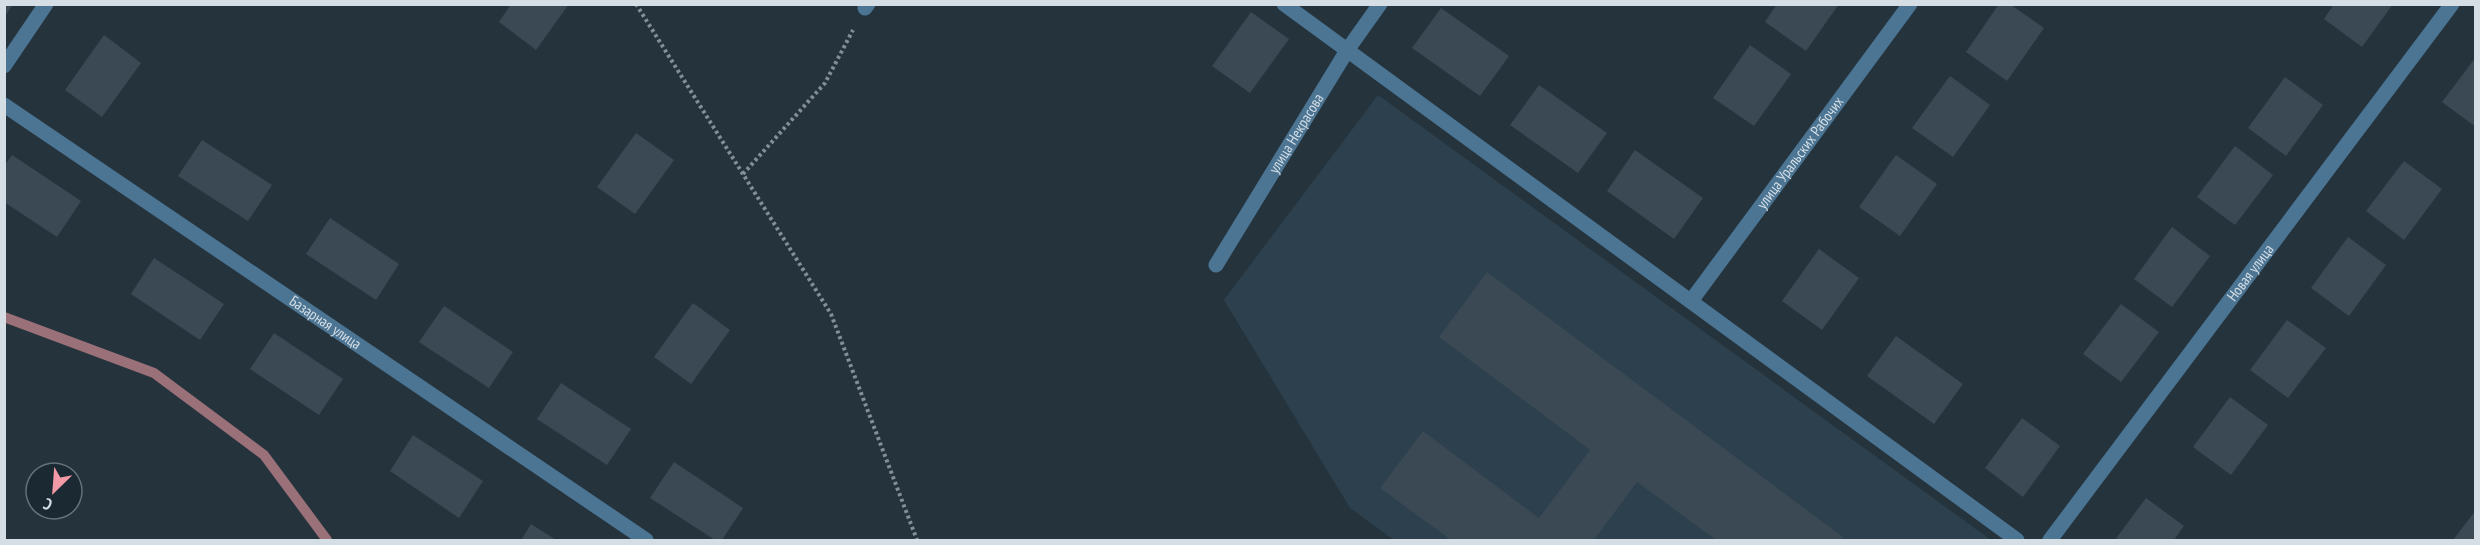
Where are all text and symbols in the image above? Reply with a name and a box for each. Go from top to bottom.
street label: улица Некрасова [1264,90,1328,177]
street label: улица Уральских Рабочих [1752,93,1847,213]
street label: Новая улица [2223,240,2277,305]
street label: Базарная улица [286,291,365,353]
north arrow [24,461,84,521]
text: С [39,494,55,515]

